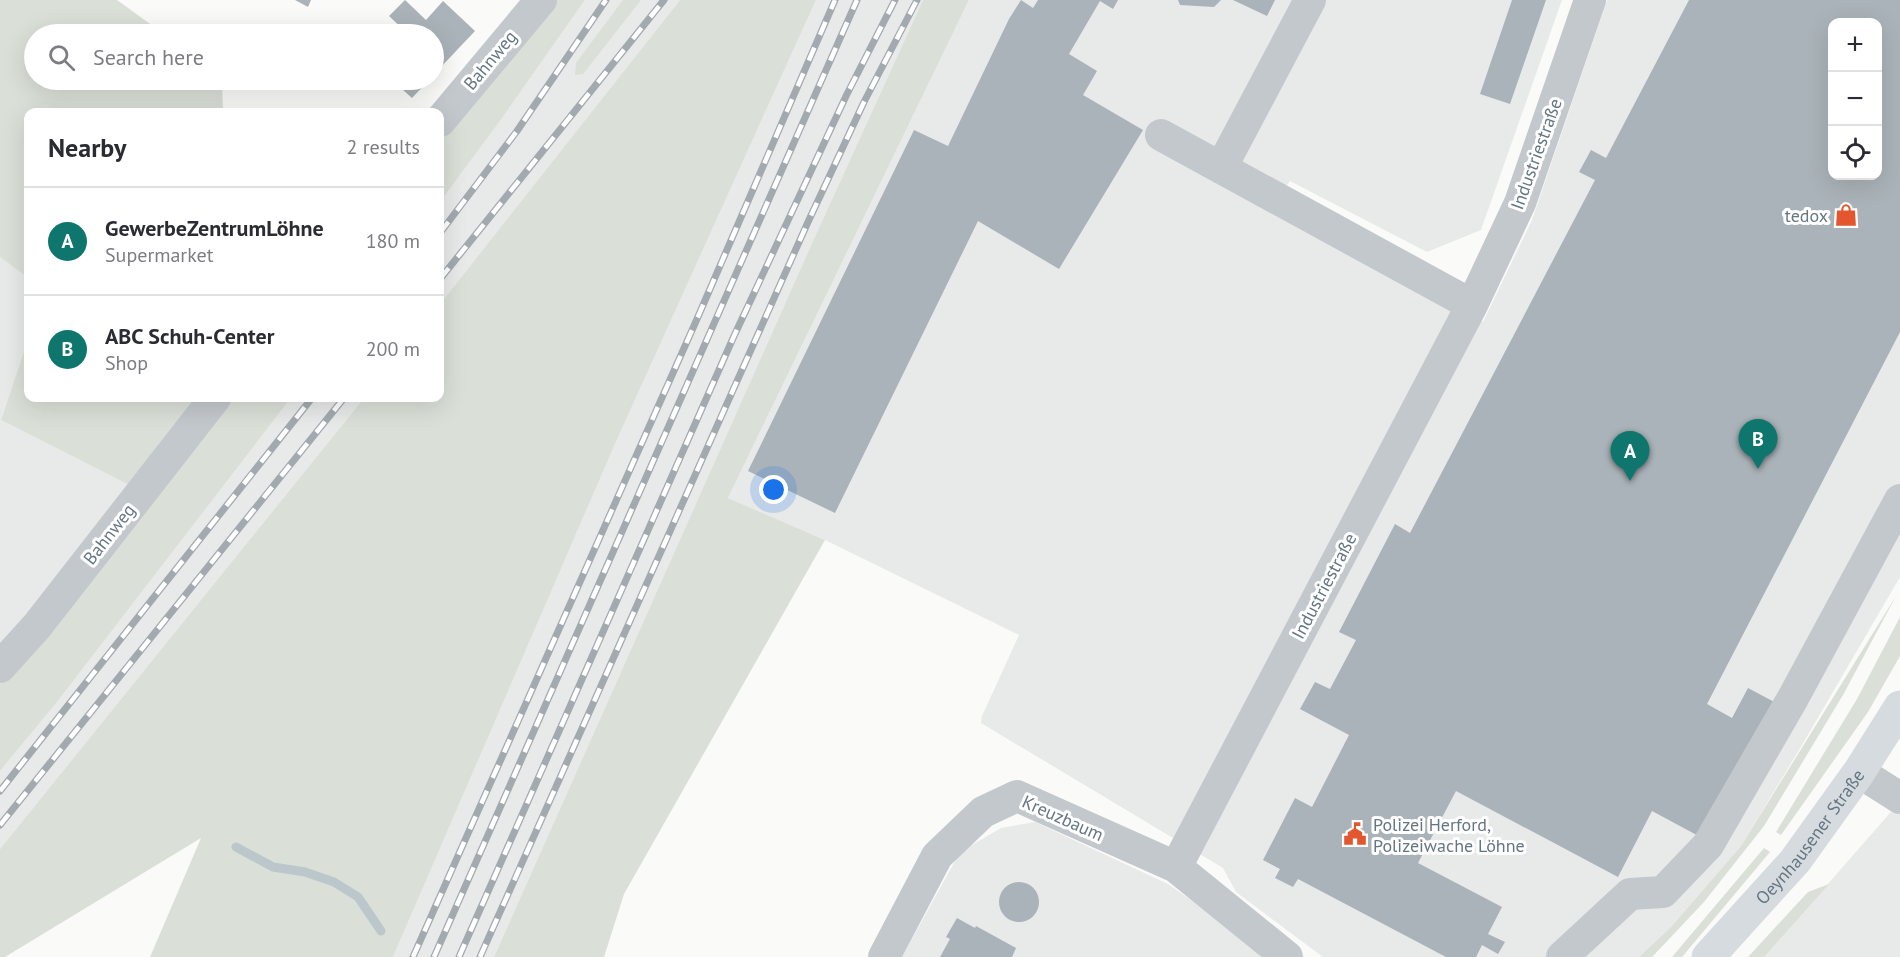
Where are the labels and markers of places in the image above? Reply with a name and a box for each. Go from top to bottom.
shop icon: tedox [1833,202,1859,228]
place label: tedox [1785,204,1828,227]
pin: B [1738,420,1778,469]
pin: A [1610,432,1650,481]
place label: Polizei Herford, Polizeiwache Löhne [1373,813,1525,857]
public building icon: Polizei Herford, Polizeiwache Löhne [1342,821,1368,847]

